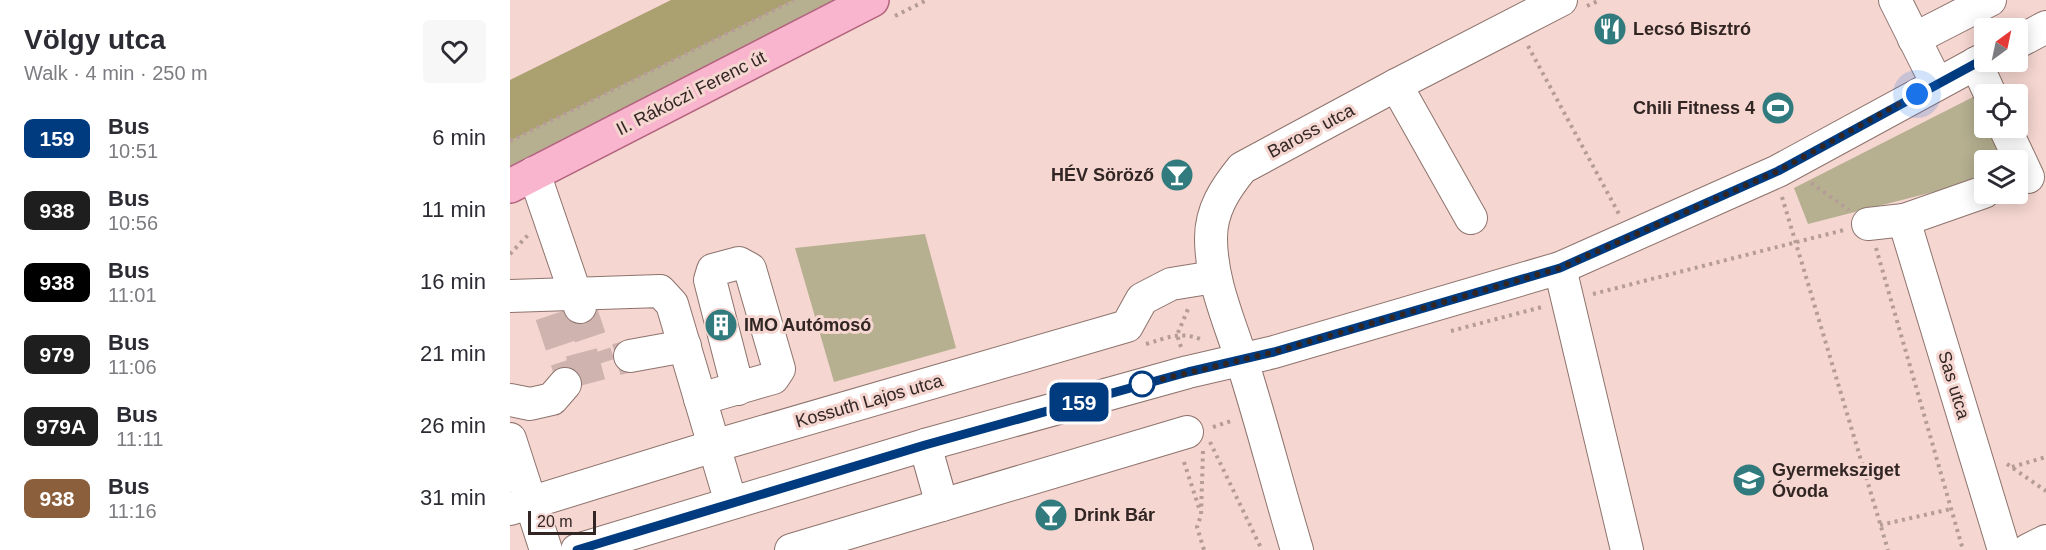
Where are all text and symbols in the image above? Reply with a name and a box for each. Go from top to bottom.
restaurant icon: Lecsó Bisztró [1592,11,1628,47]
north arrow [1974,18,2028,72]
map controls [1974,18,2028,204]
place label: Lecsó Bisztró [1633,19,1751,39]
button: heart [423,20,486,83]
text: Völgy utca [24,24,166,55]
street label: II. Rákóczi Ferenc út [613,47,769,139]
text: Walk · 4 min · 250 m [24,62,208,84]
your location [1902,79,1932,109]
button: locate [1974,84,2028,138]
sports icon: Chili Fitness 4 [1760,90,1796,126]
place label: Chili Fitness 4 [1633,98,1755,118]
street label: Baross utca [1264,99,1359,162]
text: Bus [108,114,150,139]
text: 6 min [432,125,486,150]
text: 159 [39,127,75,150]
text: 10:51 [108,140,158,162]
button: layers [1974,150,2028,204]
bar icon: HÉV Söröző [1159,157,1195,193]
place label: HÉV Söröző [1051,164,1154,185]
text: Bus [108,186,150,211]
text: 11 min [422,197,486,222]
text: 938 [39,199,75,222]
text: 10:56 [108,212,158,234]
text: Bus [108,258,150,283]
text: 16 min [420,269,486,294]
text: 938 [39,271,75,294]
text: 11:01 [108,284,157,306]
building icon: IMO Autómosó [703,307,739,343]
place label: IMO Autómosó [744,315,871,335]
text: Bus [108,330,150,355]
text: 21 min [420,341,486,366]
text: 979 [39,343,75,366]
street label: Sas utca [1934,349,1974,422]
text: 11:06 [108,356,157,378]
street label: Kossuth Lajos utca [793,370,946,432]
unlabelled marker [1129,371,1155,397]
line badge: 159 [1044,382,1114,422]
text: 159 [1061,391,1097,414]
text: Bus [116,402,158,427]
text: 26 min [420,413,486,438]
text: 979A [36,415,86,438]
text: 11:11 [116,428,163,450]
place label: Gyermeksziget Óvoda [1772,460,1900,501]
school or university icon: Gyermeksziget Óvoda [1731,462,1767,498]
text: Bus [108,474,150,499]
text: 31 min [420,485,486,510]
text: 938 [39,487,75,510]
bar icon: Drink Bár [1033,497,1069,533]
text: 11:16 [108,500,157,522]
place label: Drink Bár [1074,505,1155,525]
scale bar [528,508,596,536]
text: 20 m [537,513,573,530]

